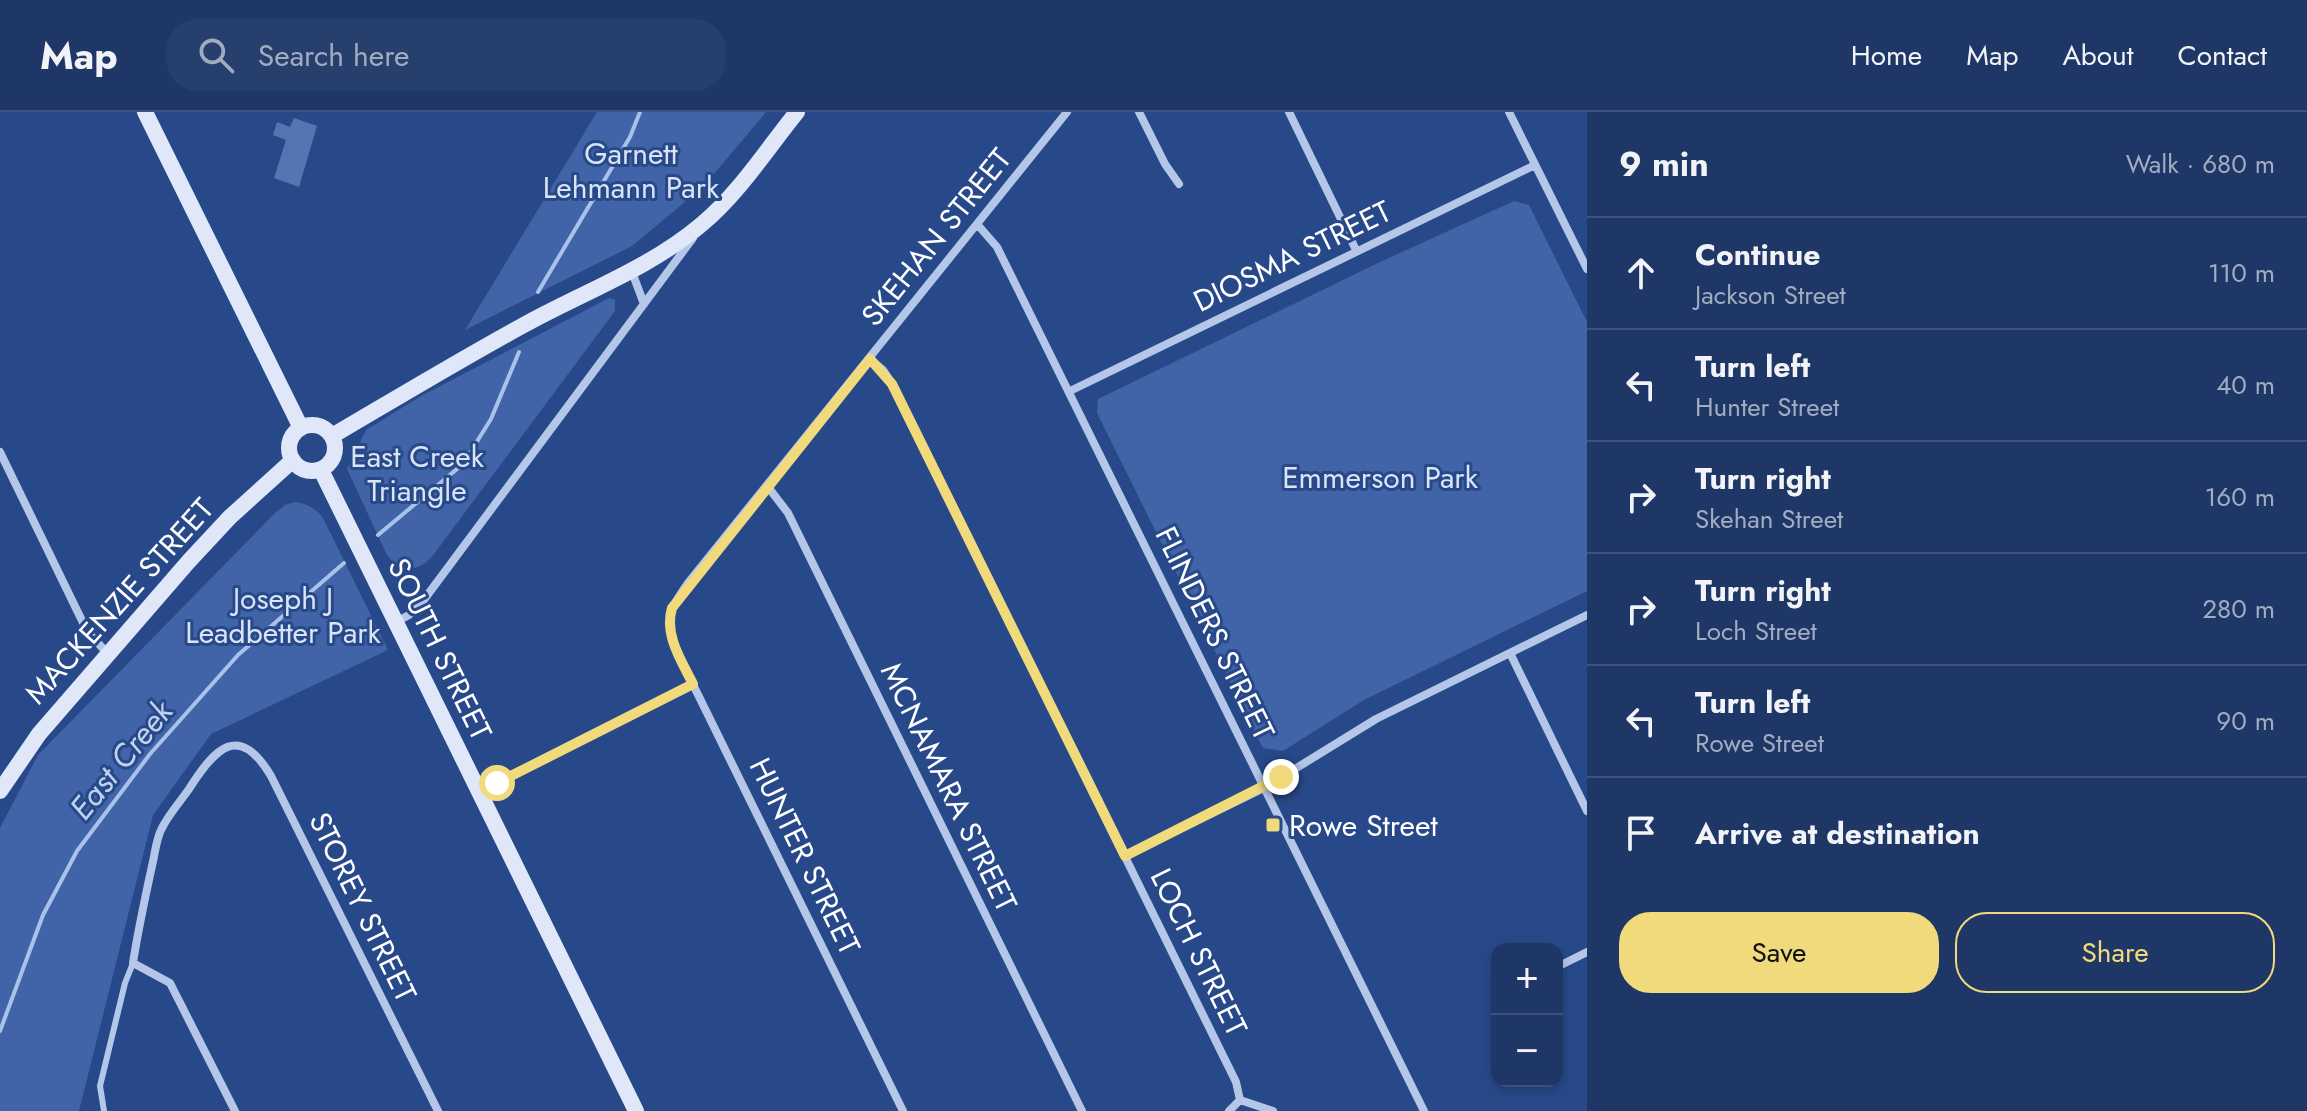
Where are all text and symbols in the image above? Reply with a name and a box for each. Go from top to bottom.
search box [166,19,726,91]
text: Map [40,28,118,83]
icon: search [194,33,238,77]
text: Search here [258,34,410,77]
text: Home [1851,35,1922,76]
text: Map [1966,35,2018,76]
text: About [2062,35,2134,76]
text: Contact [2178,35,2267,76]
park label: Garnett Lehmann Park [543,132,720,209]
street label: SKEHAN STREET [851,139,1021,335]
text: 9 min [1619,140,1709,189]
text: Walk · 680 m [2126,145,2275,183]
street label: DIOSMA STREET [1186,190,1398,322]
text: Continue [1695,233,1821,276]
icon: ahead [1619,251,1663,295]
text: 110 m [2208,254,2275,292]
text: Jackson Street [1695,276,1846,314]
text: Turn left [1695,345,1810,388]
icon: left [1619,363,1663,407]
text: 40 m [2216,366,2275,404]
text: Hunter Street [1695,388,1839,426]
park label: East Creek Triangle [350,435,485,512]
park label: Emmerson Park [1282,456,1479,499]
text: Turn right [1695,457,1831,500]
icon: right [1619,475,1663,519]
text: 160 m [2205,478,2275,516]
street label: MACKENZIE STREET [15,489,223,713]
text: Skehan Street [1695,500,1843,538]
street label: FLINDERS STREET [1145,519,1285,747]
street label: SOUTH STREET [377,551,503,747]
text: Turn right [1695,569,1831,612]
park label: Joseph J Leadbetter Park [185,577,382,654]
icon: right [1619,587,1663,631]
text: 280 m [2202,590,2275,628]
text: Loch Street [1695,612,1817,650]
street label: MCNAMARA STREET [870,655,1028,919]
text: Turn left [1695,681,1810,724]
water label: East Creek [59,690,184,829]
icon: left [1619,699,1663,743]
text: 90 m [2216,702,2275,740]
text: Rowe Street [1695,724,1824,762]
street label: HUNTER STREET [739,750,871,962]
route end [1263,759,1299,795]
route start [479,765,515,801]
place label: Rowe Street [1289,804,1439,847]
street label: STOREY STREET [299,805,427,1009]
icon: arrive [1619,811,1663,855]
text: Arrive at destination [1695,812,1980,855]
marker: Rowe Street [1264,816,1282,834]
street label: LOCH STREET [1140,861,1258,1043]
button: Save [1619,912,1939,993]
button: Share [1955,912,2275,993]
map controls [1491,943,1563,1087]
button: + [1491,943,1563,1015]
button: − [1491,1015,1563,1087]

